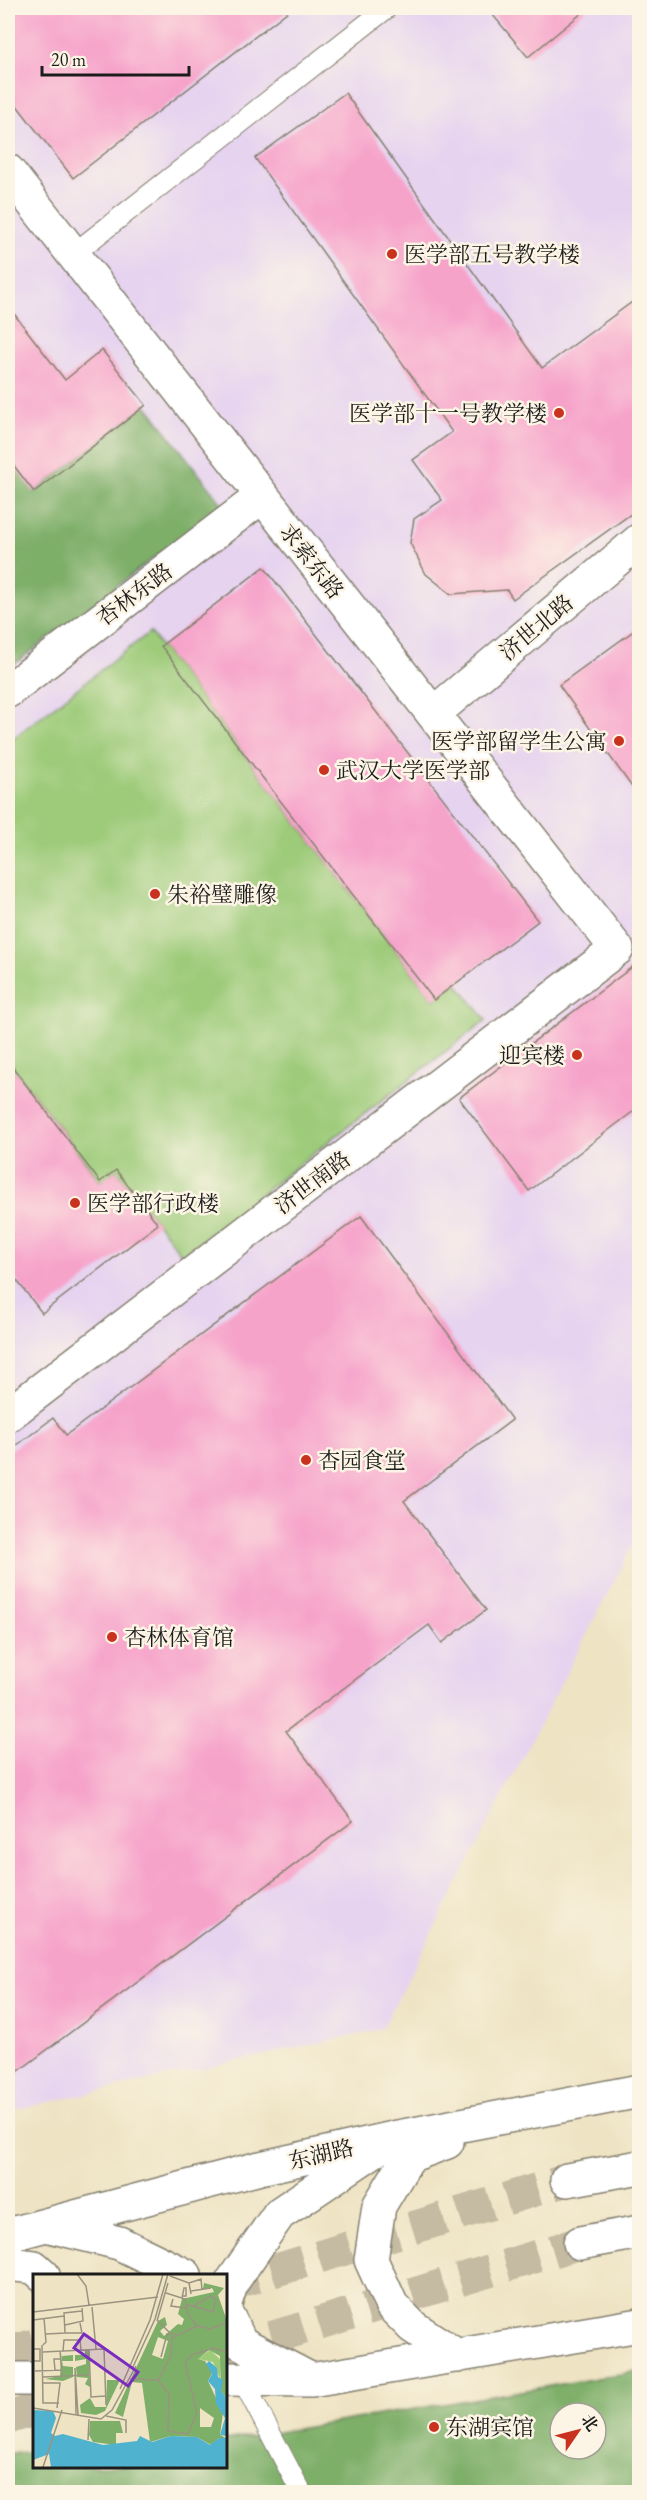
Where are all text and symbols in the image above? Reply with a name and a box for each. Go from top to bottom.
scale bar [42,39,189,77]
text: 20 m [51,48,86,71]
place label: 医学部五号教学楼 [404,240,580,269]
marker: 医学部五号教学楼 [385,247,399,261]
place label: 医学部十一号教学楼 [349,399,547,428]
marker: 医学部十一号教学楼 [552,406,566,420]
street label: 求索东路 [273,518,350,605]
street label: 杏林东路 [90,556,178,632]
street label: 济世北路 [493,588,579,667]
place label: 医学部留学生公寓 [431,727,607,756]
marker: 医学部留学生公寓 [612,734,626,748]
place label: 武汉大学医学部 [336,756,490,785]
marker: 武汉大学医学部 [317,763,331,777]
place label: 朱裕璧雕像 [167,880,277,909]
marker: 朱裕璧雕像 [148,887,162,901]
place label: 迎宾楼 [499,1041,565,1070]
marker: 迎宾楼 [570,1048,584,1062]
street label: 济世南路 [268,1144,356,1220]
place label: 医学部行政楼 [87,1189,219,1218]
marker: 医学部行政楼 [68,1196,82,1210]
place label: 杏园食堂 [318,1446,406,1475]
marker: 杏园食堂 [299,1453,313,1467]
place label: 杏林体育馆 [124,1623,234,1652]
marker: 杏林体育馆 [105,1630,119,1644]
street label: 东湖路 [286,2133,357,2176]
inset map [33,2274,226,2467]
north arrow [548,2401,608,2461]
text: 北 [577,2410,603,2435]
place label: 东湖宾馆 [446,2413,534,2442]
marker: 东湖宾馆 [427,2420,441,2434]

